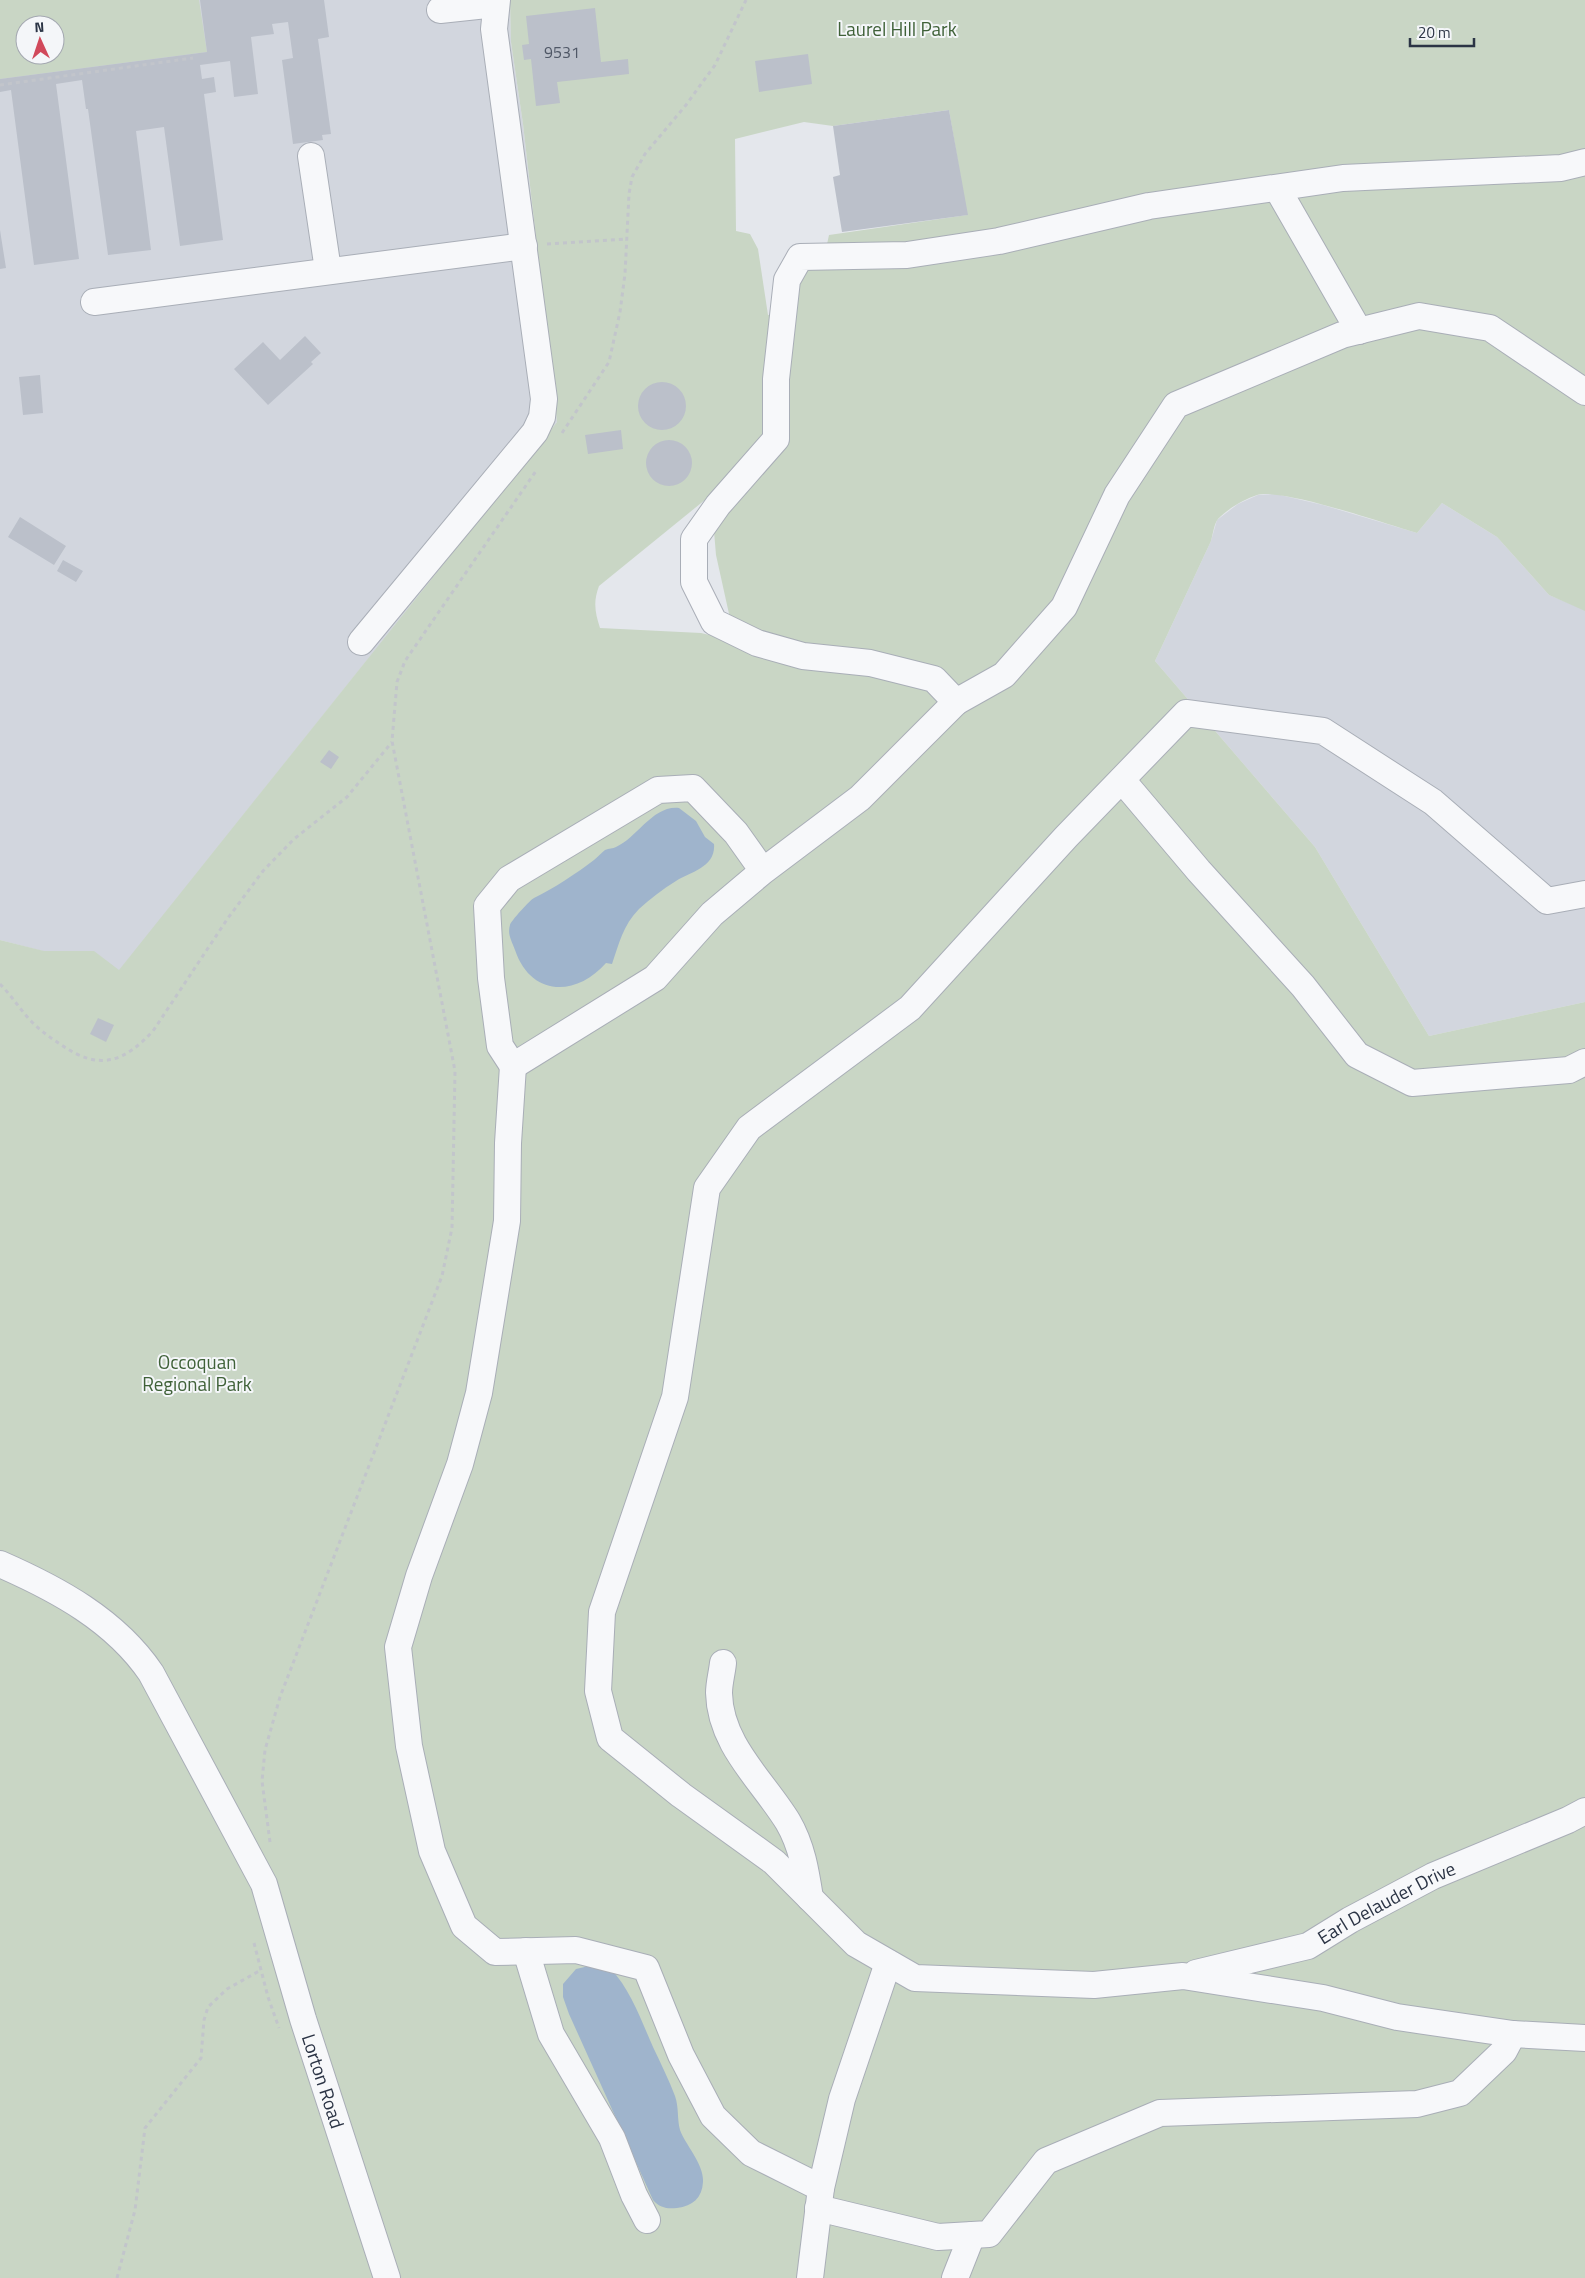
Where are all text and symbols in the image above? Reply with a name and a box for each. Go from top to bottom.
park label: Laurel Hill Park [837,14,957,43]
north arrow [15,15,65,65]
scale bar [1410,15,1474,47]
text: N [34,16,45,37]
text: 20 m [1418,21,1451,44]
house number: 9531 [544,40,580,64]
park label: Occoquan Regional Park [142,1347,252,1398]
street label: Earl Delauder Drive [1311,1853,1460,1951]
street label: Lorton Road [295,2030,353,2132]

